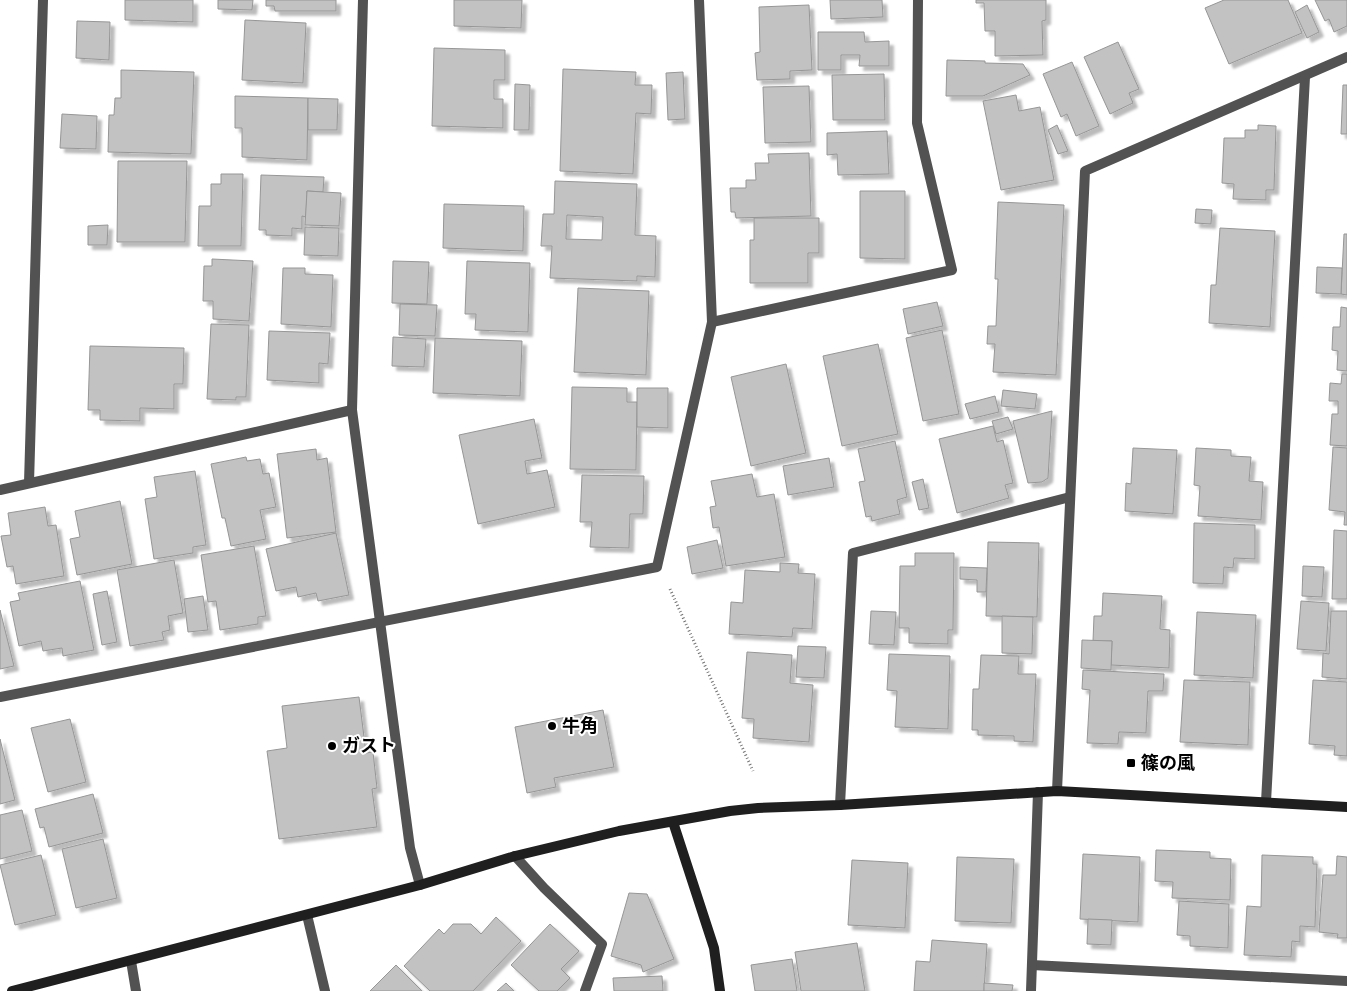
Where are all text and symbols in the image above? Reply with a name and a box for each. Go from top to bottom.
place label: 牛角 [562,715,598,736]
marker: 牛角 [546,720,558,732]
place label: ガスト [342,735,396,756]
marker: ガスト [326,740,338,752]
place label: 篠の風 [1141,752,1195,773]
marker: 篠の風 [1125,757,1137,769]

